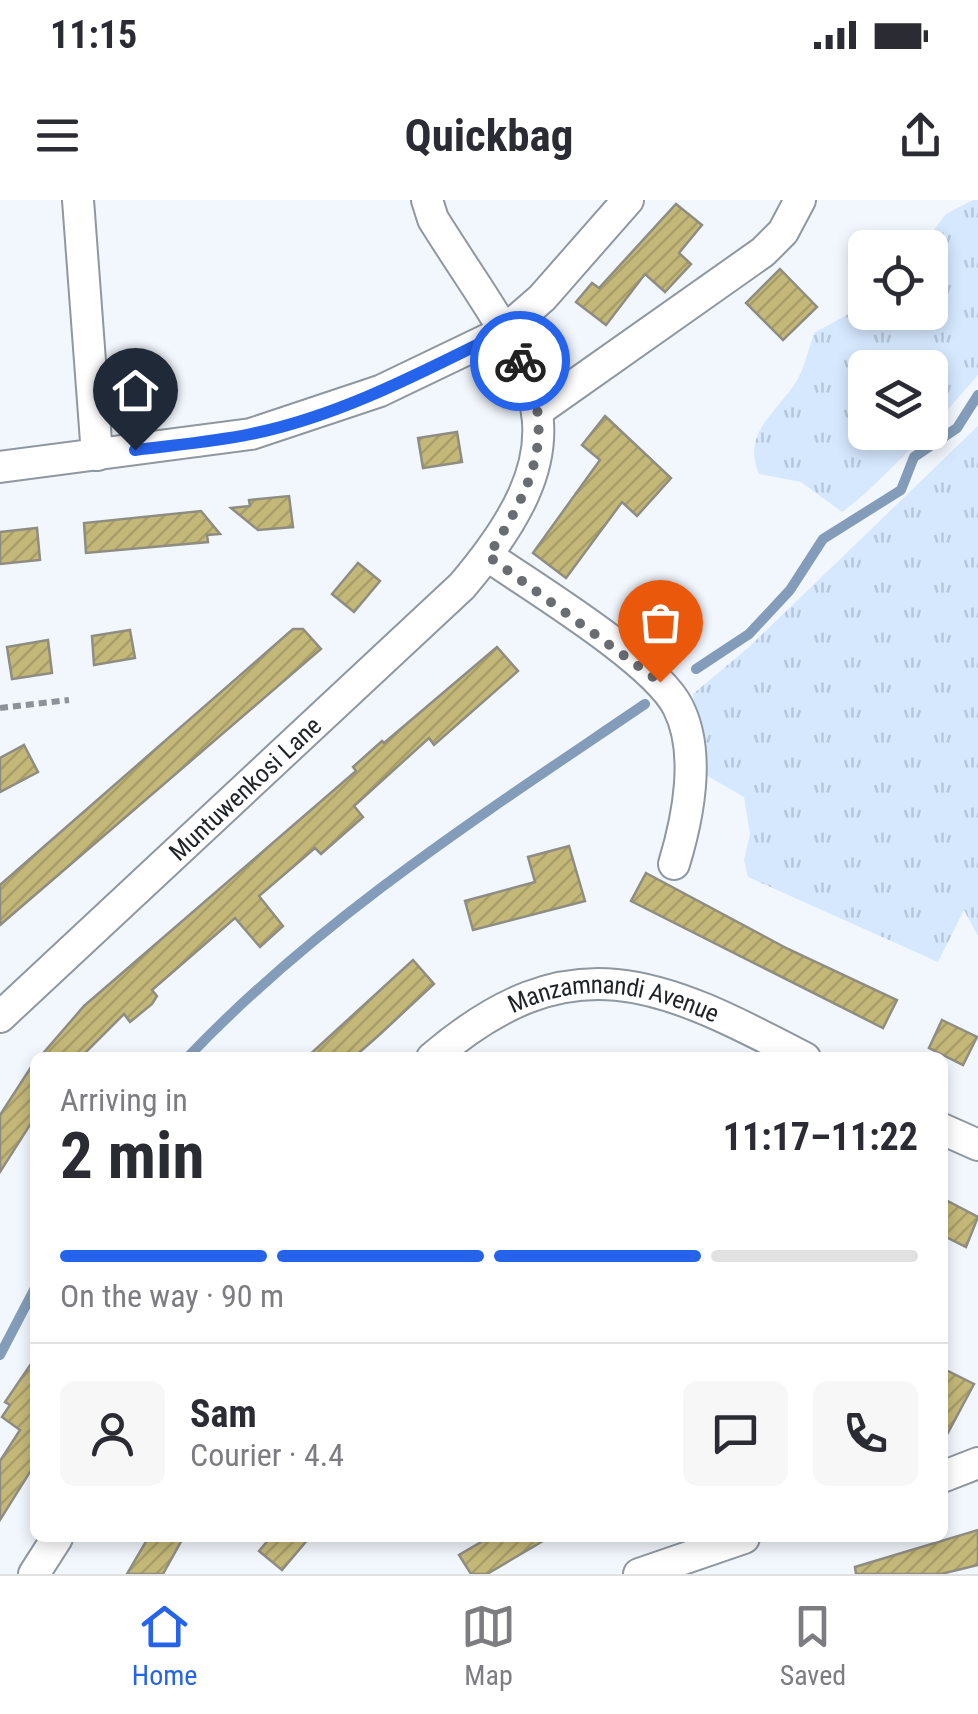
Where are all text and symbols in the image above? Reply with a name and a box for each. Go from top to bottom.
text: 11:15 [50,13,137,57]
icon: menu [30,108,85,163]
icon: share [893,108,948,163]
text: Quickbag [405,109,573,162]
map controls [848,230,948,450]
button: locate [848,230,948,330]
courier [470,311,570,411]
icon: bike [493,334,548,389]
pin [93,348,178,451]
button: layers [848,350,948,450]
icon: home [108,363,163,418]
pin [618,580,703,683]
icon: bag [633,595,688,650]
street label: Muntuwenkosi Lane [163,711,327,866]
street label: Manzamnandi Avenue [503,969,724,1028]
text: Arriving in [60,1081,188,1119]
text: 11:17–11:22 [723,1115,918,1159]
text: 2 min [60,1118,204,1194]
text: On the way · 90 m [60,1277,284,1315]
button: person [60,1381,165,1486]
button: chat [683,1381,788,1486]
button: phone [813,1381,918,1486]
text: Sam [190,1392,257,1436]
text: Courier · 4.4 [190,1436,344,1474]
tab: Home [132,1599,197,1692]
tab: Map [461,1599,516,1692]
tab: Saved [780,1599,846,1692]

